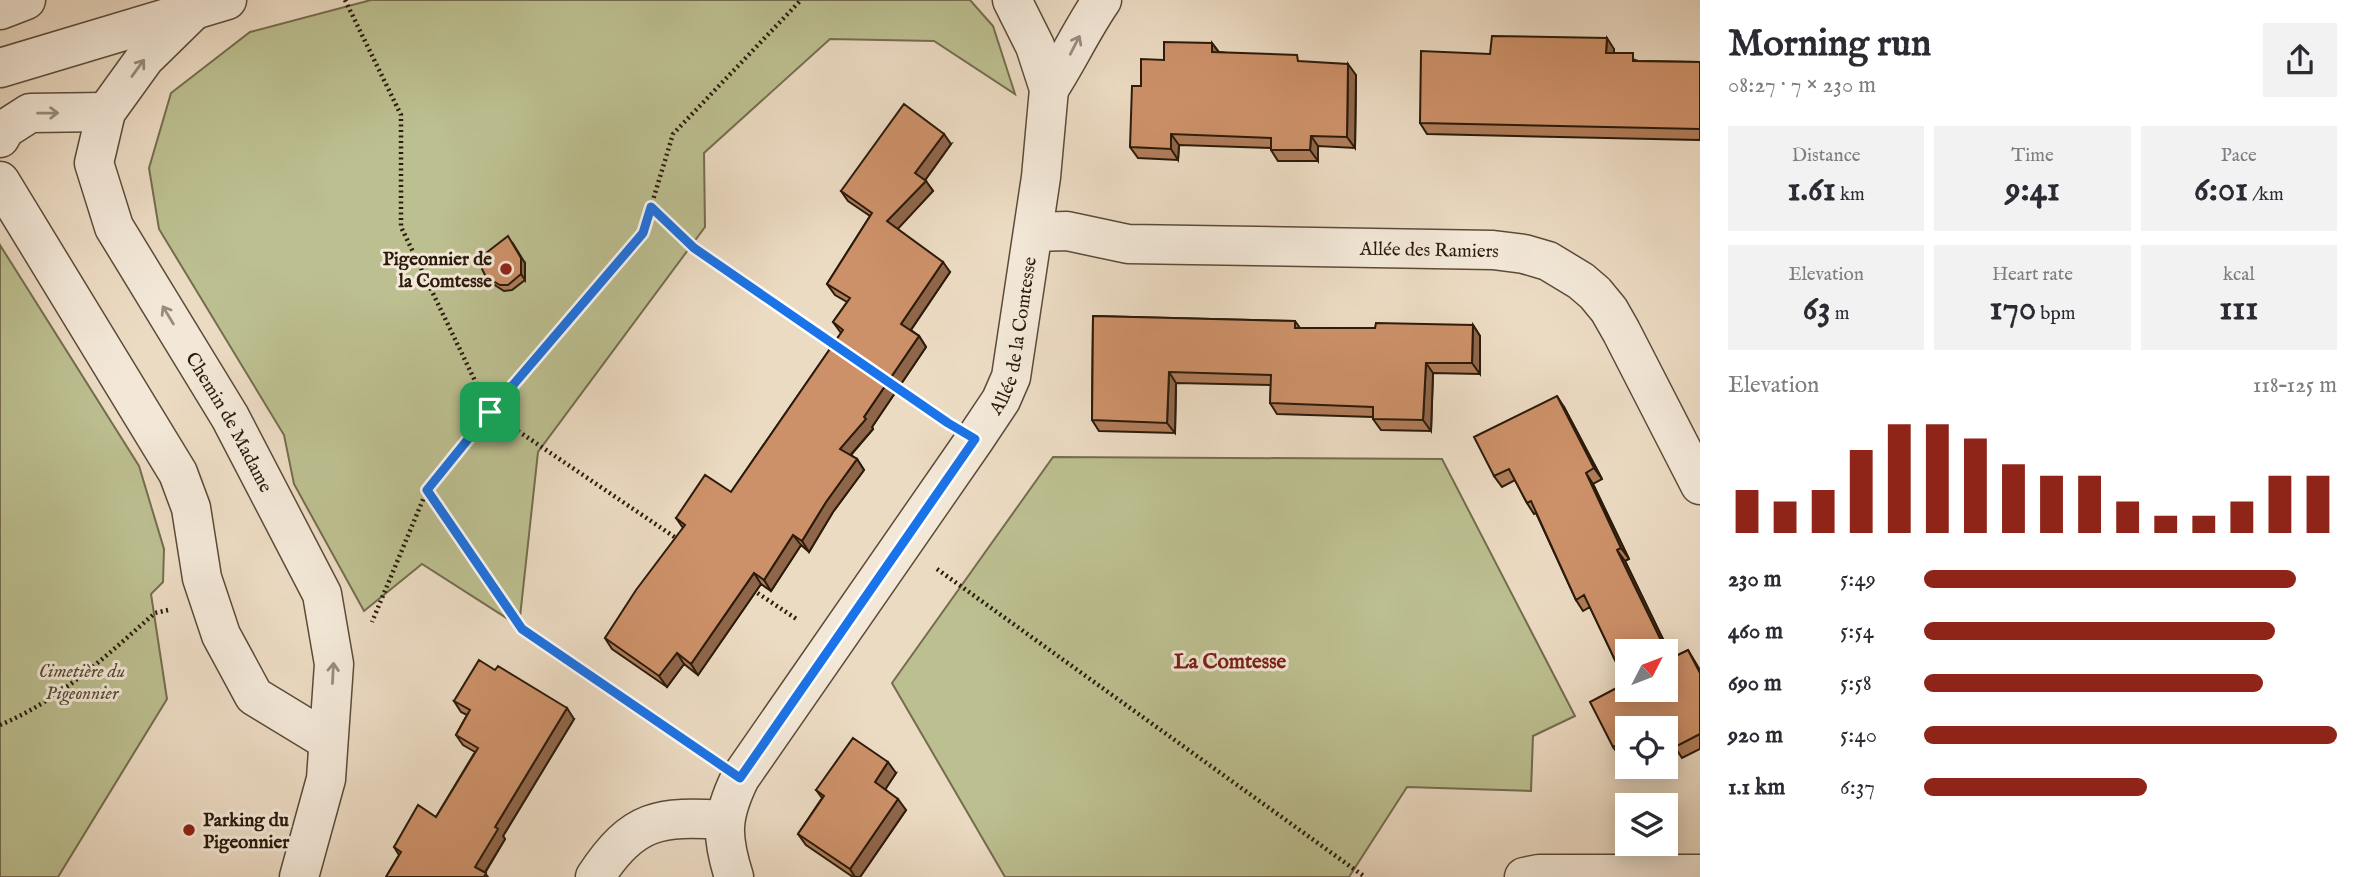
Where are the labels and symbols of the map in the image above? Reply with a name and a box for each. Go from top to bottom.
one-way arrow [1069,35,1083,56]
one-way arrow [131,59,145,78]
one-way arrow [36,106,59,120]
street label: Allée des Ramiers [1359,238,1500,265]
place label: Pigeonnier de la Comtesse [383,248,492,294]
street label: Allée de la Comtesse [984,255,1043,421]
marker: Pigeonnier de la Comtesse [498,261,514,277]
one-way arrow [161,305,175,325]
street label: Chemin de Madame [179,348,277,497]
pin [460,382,520,442]
north arrow [1615,639,1678,702]
district label: La Comtesse [1174,649,1287,676]
park label: Cimetière du Pigeonnier [39,660,125,706]
one-way arrow [326,662,339,685]
place label: Parking du Pigeonnier [203,809,290,855]
marker: Parking du Pigeonnier [181,822,197,838]

